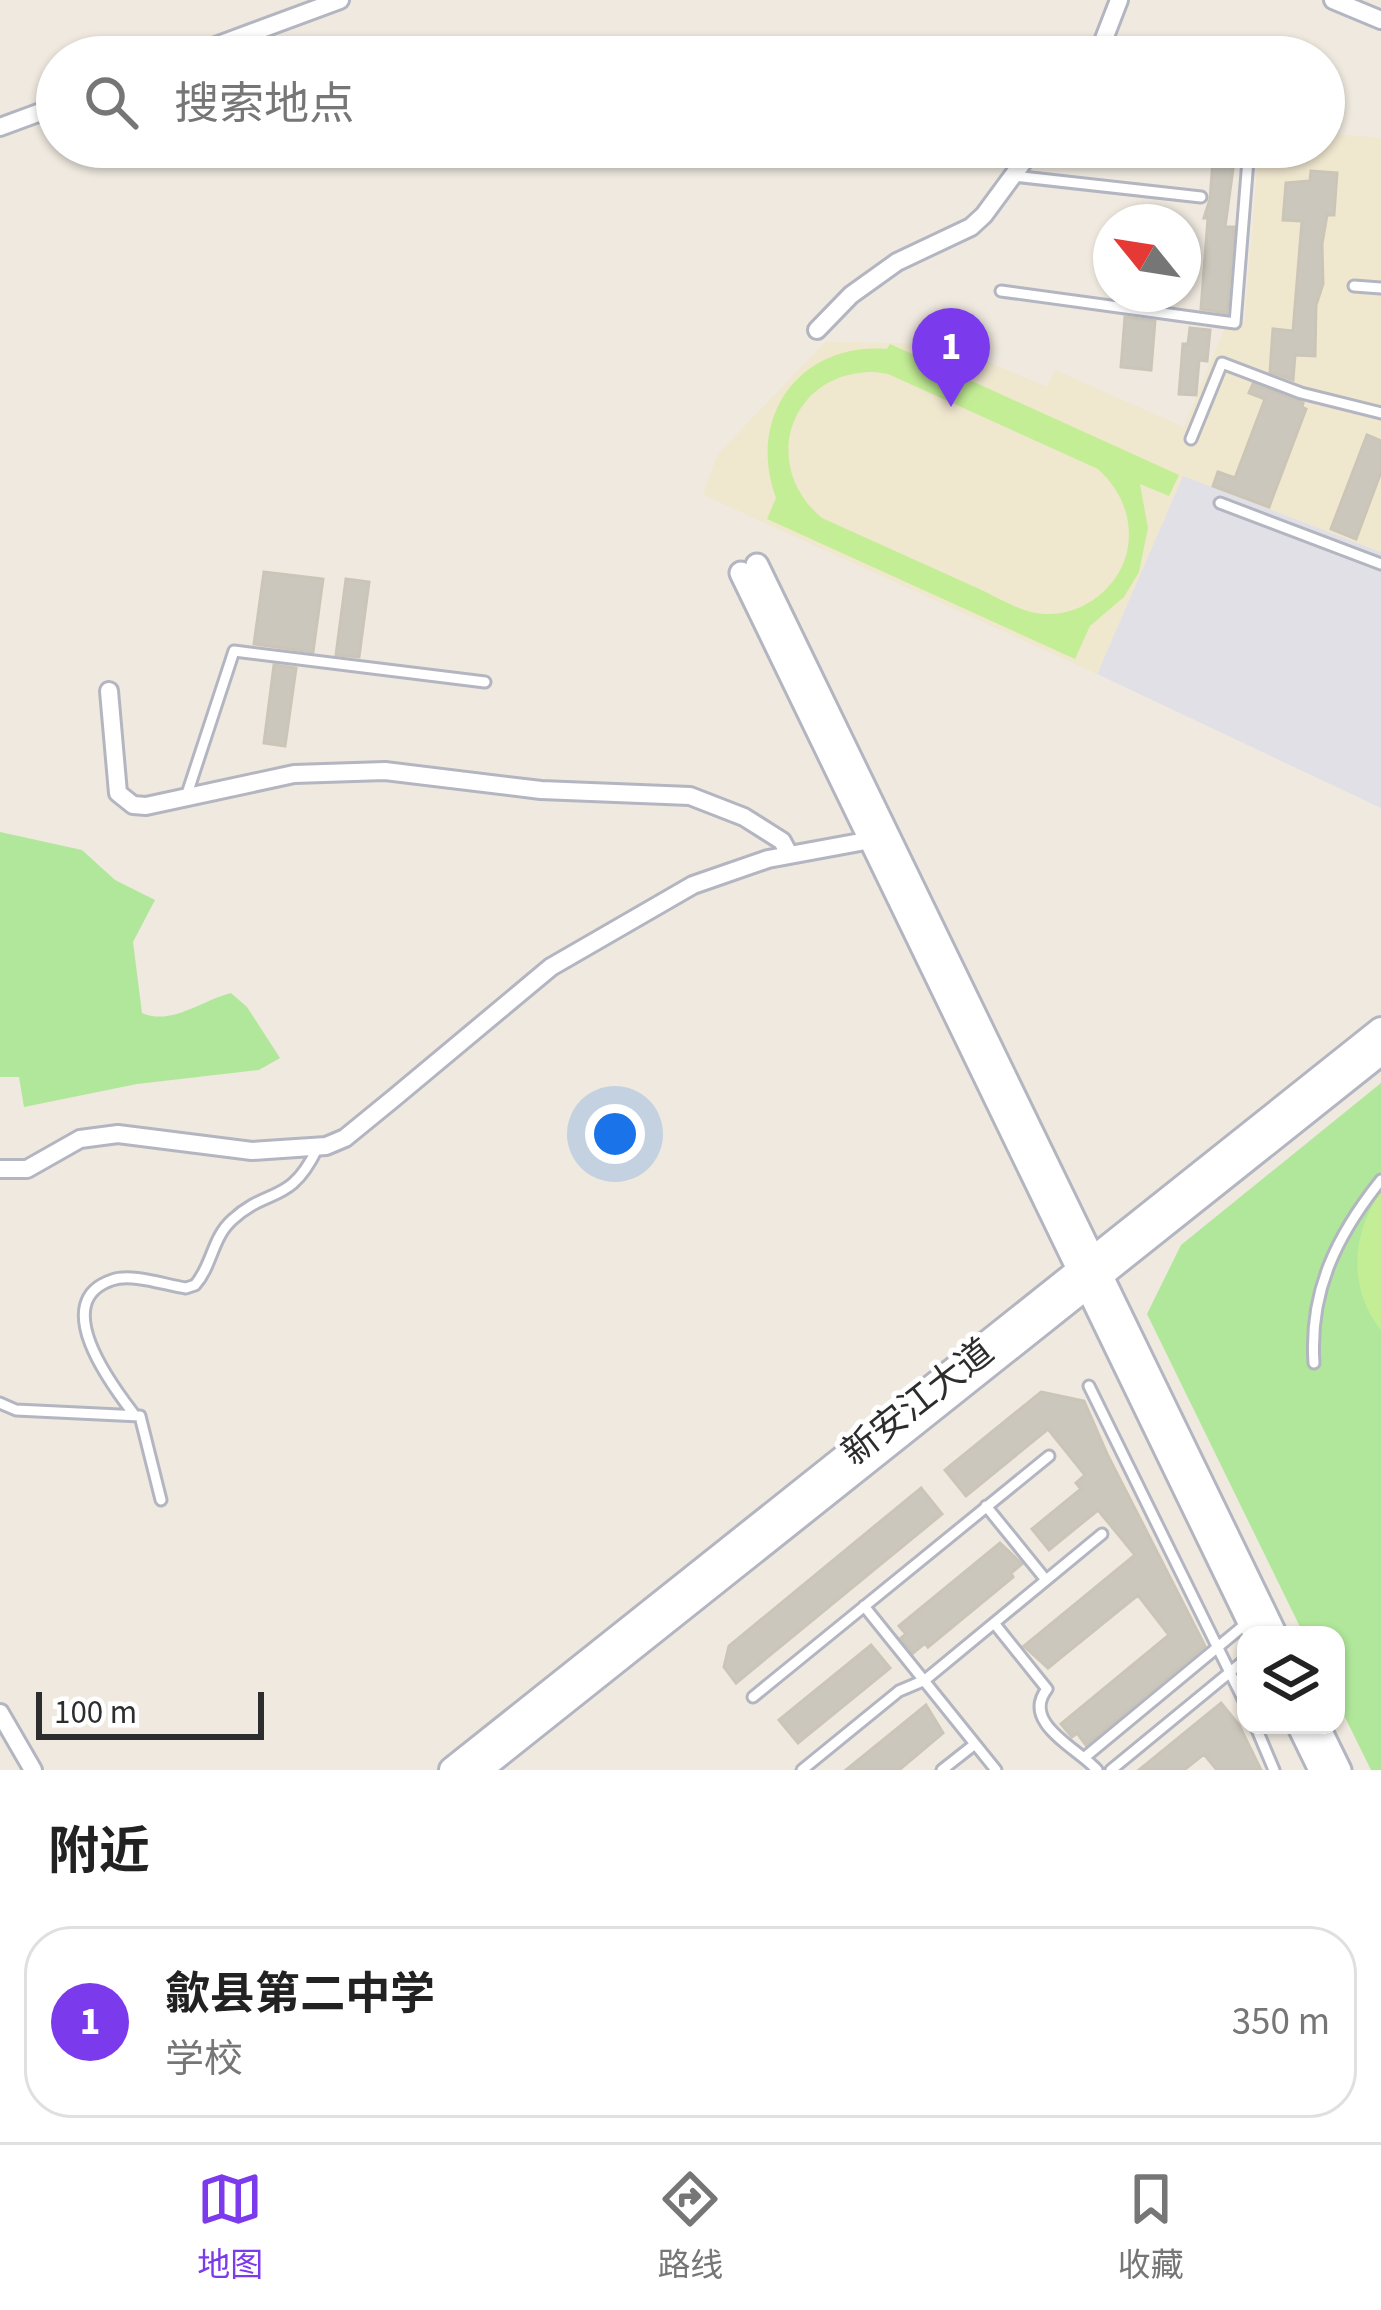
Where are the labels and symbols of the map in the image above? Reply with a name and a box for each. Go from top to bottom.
north arrow [1093,204,1201,312]
pin: 1 [912,308,990,407]
your location [585,1104,645,1164]
street label: 新安江大道 [831,1327,1005,1478]
scale bar [36,1686,264,1739]

